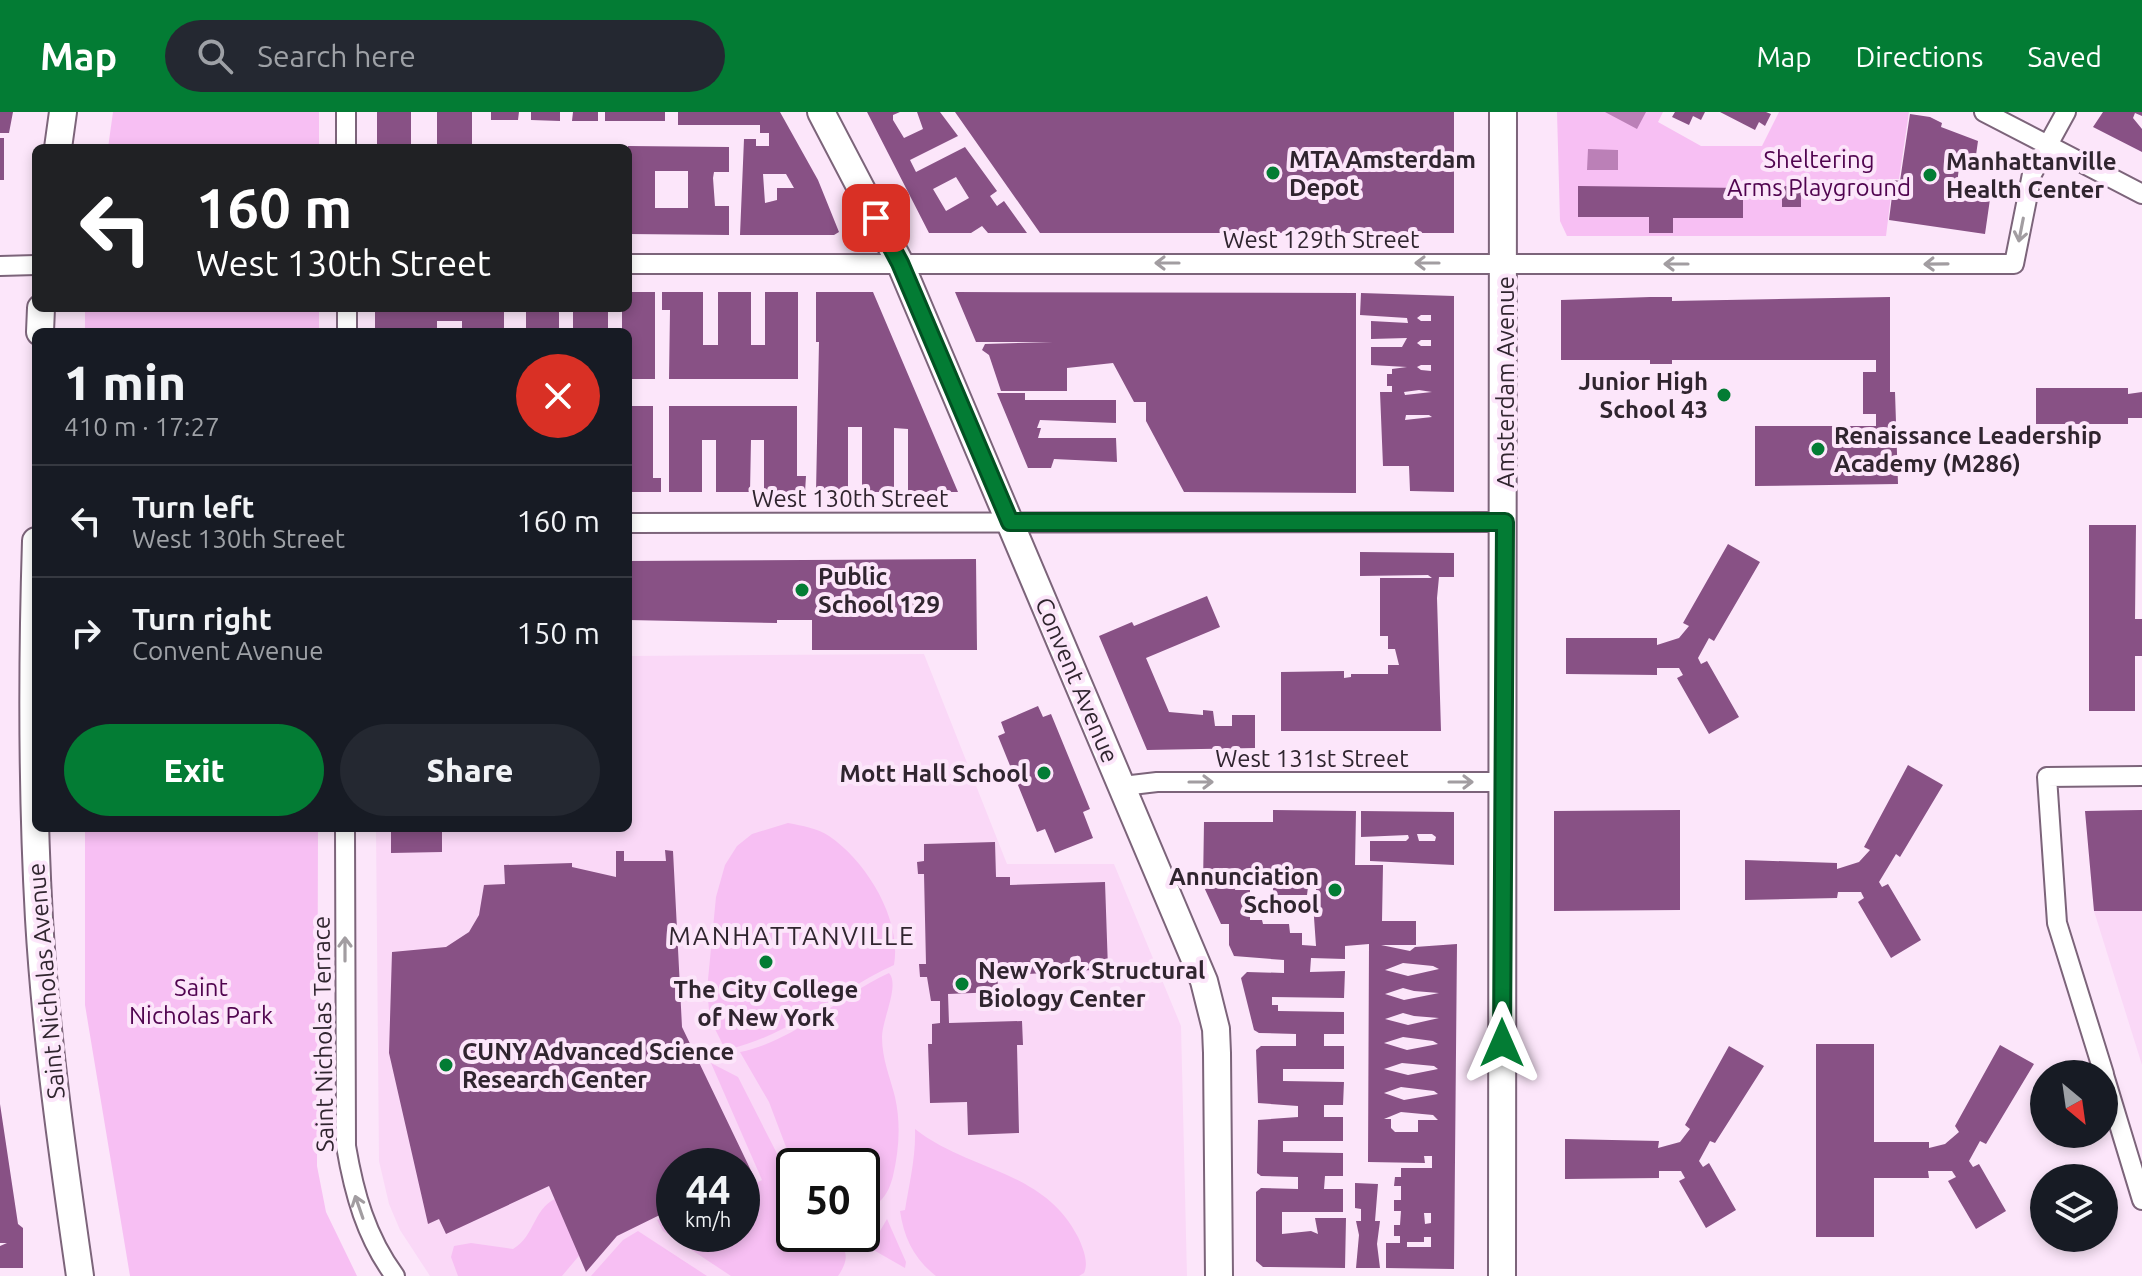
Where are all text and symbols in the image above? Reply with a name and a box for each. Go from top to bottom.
search box [165,20,725,92]
icon: search [193,34,237,78]
text: Map [40,35,117,77]
text: Search here [257,39,416,73]
text: Map [1756,41,1812,72]
text: Directions [1856,41,1983,72]
text: Saved [2027,41,2102,72]
place label: MTA Amsterdam Depot [1289,146,1476,201]
park label: Sheltering Arms Playground [1727,146,1911,201]
place label: Manhattanville Health Center [1946,148,2116,203]
marker: MTA Amsterdam Depot [1264,164,1282,182]
marker: Manhattanville Health Center [1921,166,1939,184]
icon: left [64,176,168,280]
text: 160 m [196,176,352,239]
pin [842,184,910,252]
icon: arrive [854,196,898,240]
one-way arrow [2012,217,2027,242]
street label: West 129th Street [1223,226,1420,253]
text: West 130th Street [196,242,491,283]
one-way arrow [1154,255,1181,271]
one-way arrow [1414,255,1441,271]
one-way arrow [1663,256,1690,272]
one-way arrow [1923,257,1950,272]
street label: Amsterdam Avenue [1492,276,1519,488]
button: close [516,354,600,438]
text: 1 min [64,355,186,409]
place label: Junior High School 43 [1579,368,1708,423]
marker: Junior High School 43 [1715,386,1733,404]
text: 410 m · 17:27 [64,412,220,441]
place label: Renaissance Leadership Academy (M286) [1834,422,2102,477]
marker: Renaissance Leadership Academy (M286) [1809,440,1827,458]
street label: West 130th Street [752,485,949,512]
text: Turn left [132,490,254,524]
icon: left [64,499,108,543]
text: 160 m [516,504,600,538]
text: West 130th Street [132,524,345,553]
place label: Public School 129 [818,563,940,618]
marker: Public School 129 [793,581,811,599]
street label: Convent Avenue [1030,593,1124,767]
text: Turn right [132,602,272,636]
icon: right [64,611,108,655]
text: 150 m [516,616,600,650]
text: Convent Avenue [132,636,324,665]
button: Exit [64,724,324,816]
button: Share [340,724,600,816]
street label: West 131st Street [1215,745,1409,772]
place label: Mott Hall School [840,760,1028,787]
marker: Mott Hall School [1035,764,1053,782]
one-way arrow [1187,774,1214,790]
one-way arrow [1447,774,1474,790]
street label: Saint Nicholas Avenue [22,862,70,1100]
place label: Annunciation School [1169,863,1319,918]
marker: Annunciation School [1326,881,1344,899]
street label: Saint Nicholas Terrace [307,916,339,1152]
district label: MANHATTANVILLE [668,921,916,950]
one-way arrow [337,936,353,963]
marker: The City College of New York [757,953,775,971]
place label: New York Structural Biology Center [978,957,1205,1012]
park label: Saint Nicholas Park [129,974,273,1029]
marker: New York Structural Biology Center [953,975,971,993]
place label: The City College of New York [674,976,858,1031]
position arrow [1460,1001,1544,1085]
place label: CUNY Advanced Science Research Center [462,1038,734,1093]
marker: CUNY Advanced Science Research Center [437,1056,455,1074]
north arrow [2030,1060,2118,1148]
map controls [2030,1060,2118,1252]
speed limit sign: 50 [776,1148,880,1252]
button: layers [2030,1164,2118,1252]
text: 44 [685,1167,731,1212]
one-way arrow [351,1195,366,1220]
text: km/h [685,1208,731,1231]

